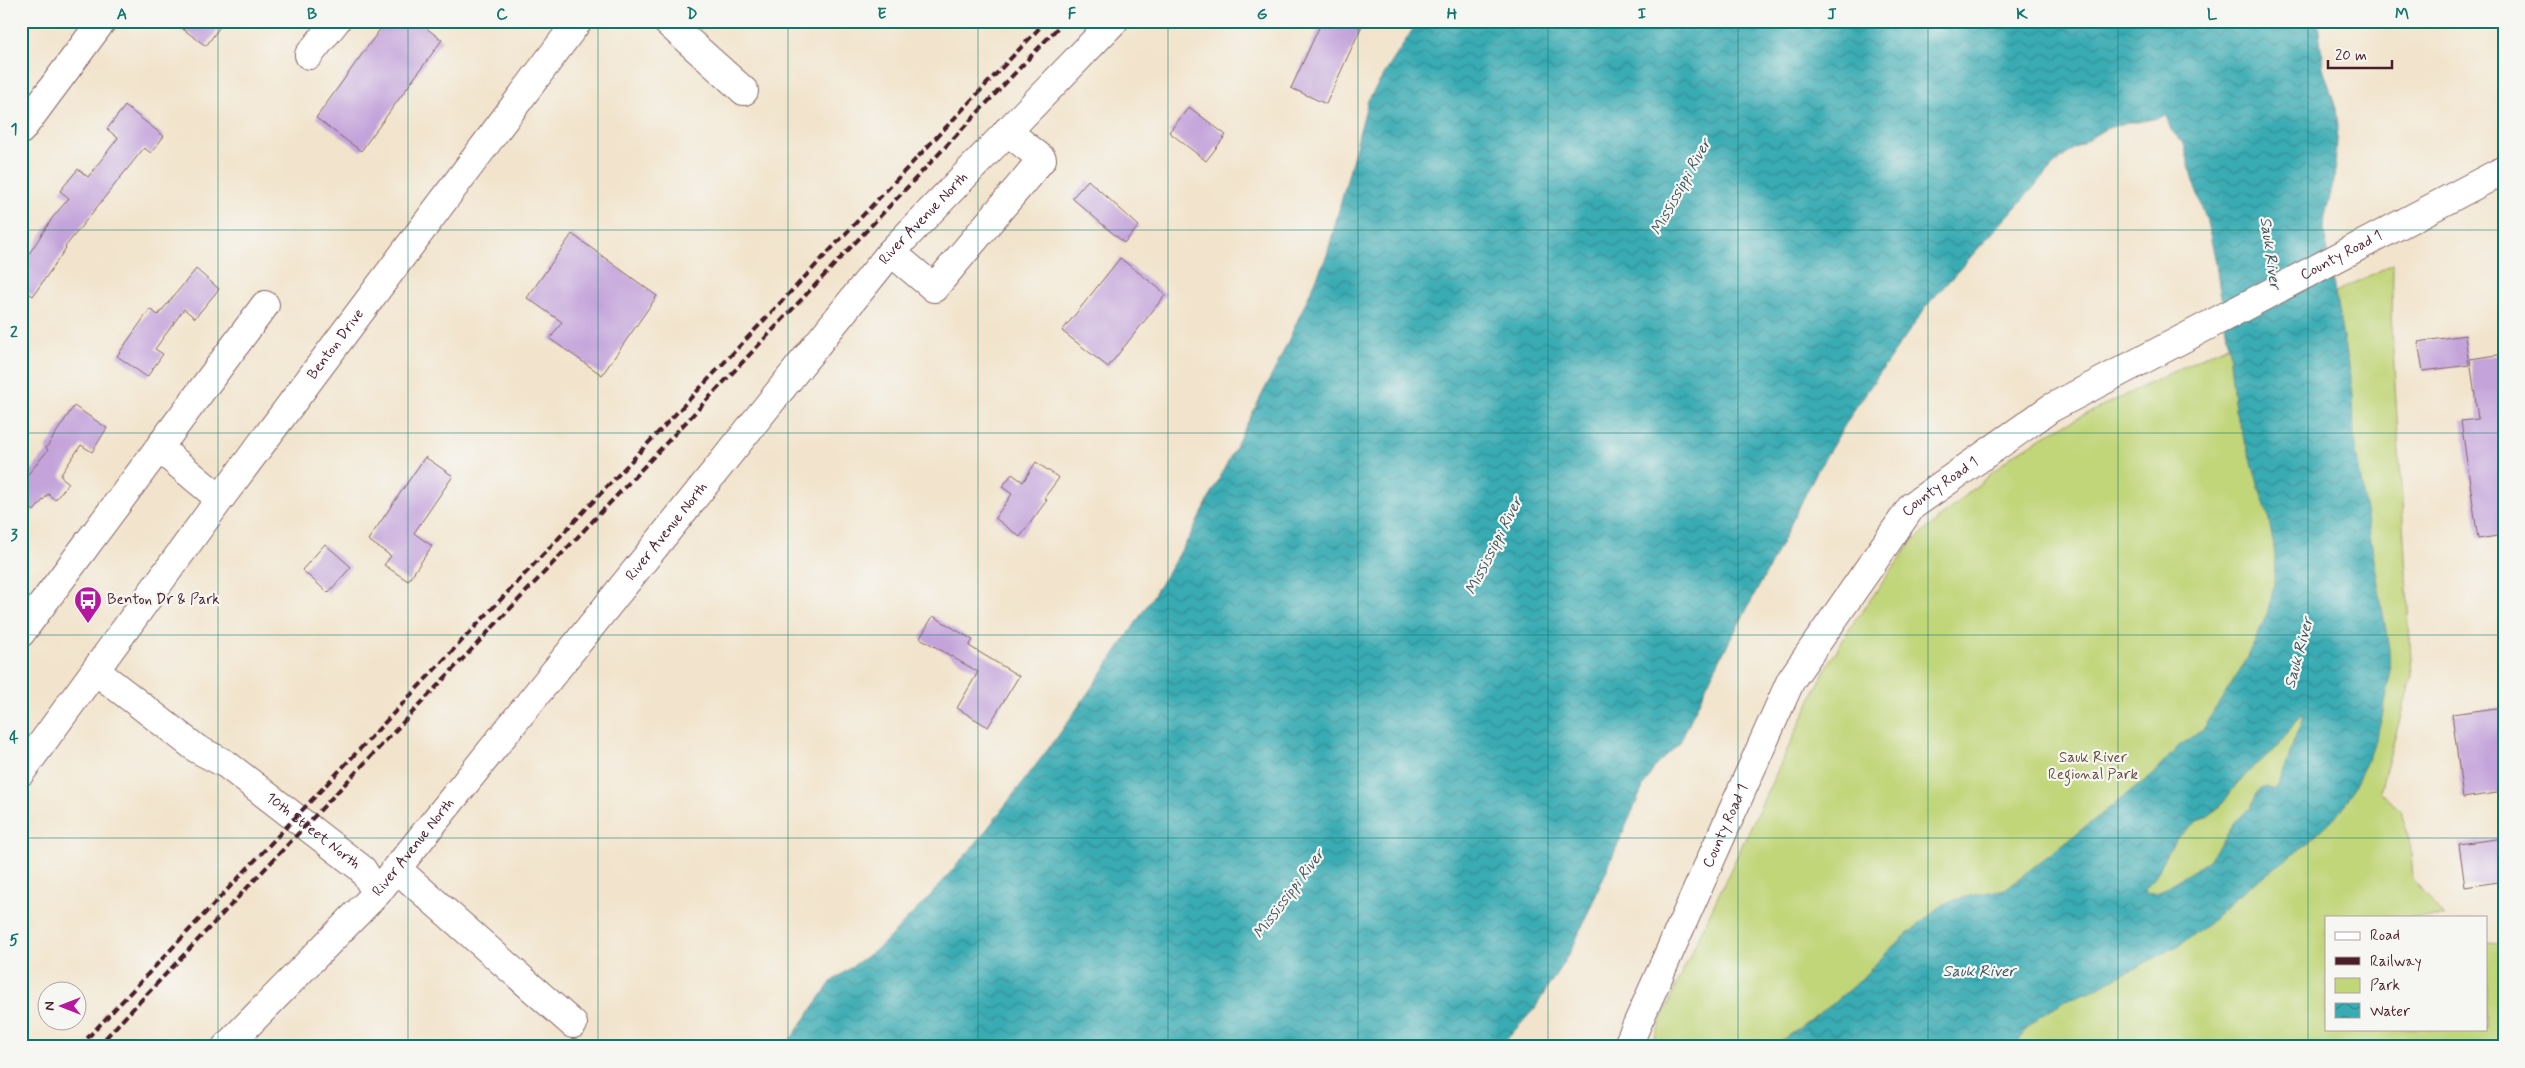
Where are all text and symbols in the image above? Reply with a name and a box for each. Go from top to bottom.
text: A [117,4,127,25]
text: B [307,4,317,25]
text: C [496,4,508,25]
text: D [686,4,698,25]
text: E [877,4,887,25]
text: F [1068,4,1077,25]
text: G [1257,4,1268,25]
text: H [1447,4,1458,25]
text: I [1638,4,1647,25]
text: J [1827,4,1837,25]
text: K [2016,4,2028,25]
text: L [2207,4,2218,25]
text: M [2395,4,2409,25]
scale bar [2328,38,2391,70]
text: 20 m [2335,46,2367,66]
text: 1 [10,119,18,140]
water label: Mississippi River [1646,133,1717,239]
street label: River Avenue North [875,168,973,269]
water label: Sauk River [2255,216,2286,293]
street label: County Road 1 [2297,226,2386,285]
street label: Benton Drive [303,305,369,384]
text: 2 [10,322,18,343]
street label: County Road 1 [1898,452,1982,521]
street label: River Avenue North [621,478,712,585]
water label: Mississippi River [1460,492,1529,598]
text: 3 [10,525,18,546]
bus stop icon: Benton Dr & Park [73,585,103,624]
place label: Benton Dr & Park [107,590,220,610]
water label: Sauk River [2280,613,2319,691]
text: 4 [9,727,19,748]
park label: Sauk River Regional Park [2048,748,2139,786]
street label: County Road 1 [1698,781,1753,871]
street label: 10th Street North [261,788,364,874]
street label: River Avenue North [368,794,459,901]
water label: Mississippi River [1248,843,1331,943]
legend [2325,916,2488,1030]
text: Road [2370,926,2400,946]
text: 5 [9,930,19,951]
text: Railway [2370,952,2422,972]
water label: Sauk River [1943,961,2018,982]
text: Park [2370,976,2400,996]
north arrow [38,980,88,1030]
text: N [41,1001,59,1011]
text: Water [2370,1002,2410,1022]

